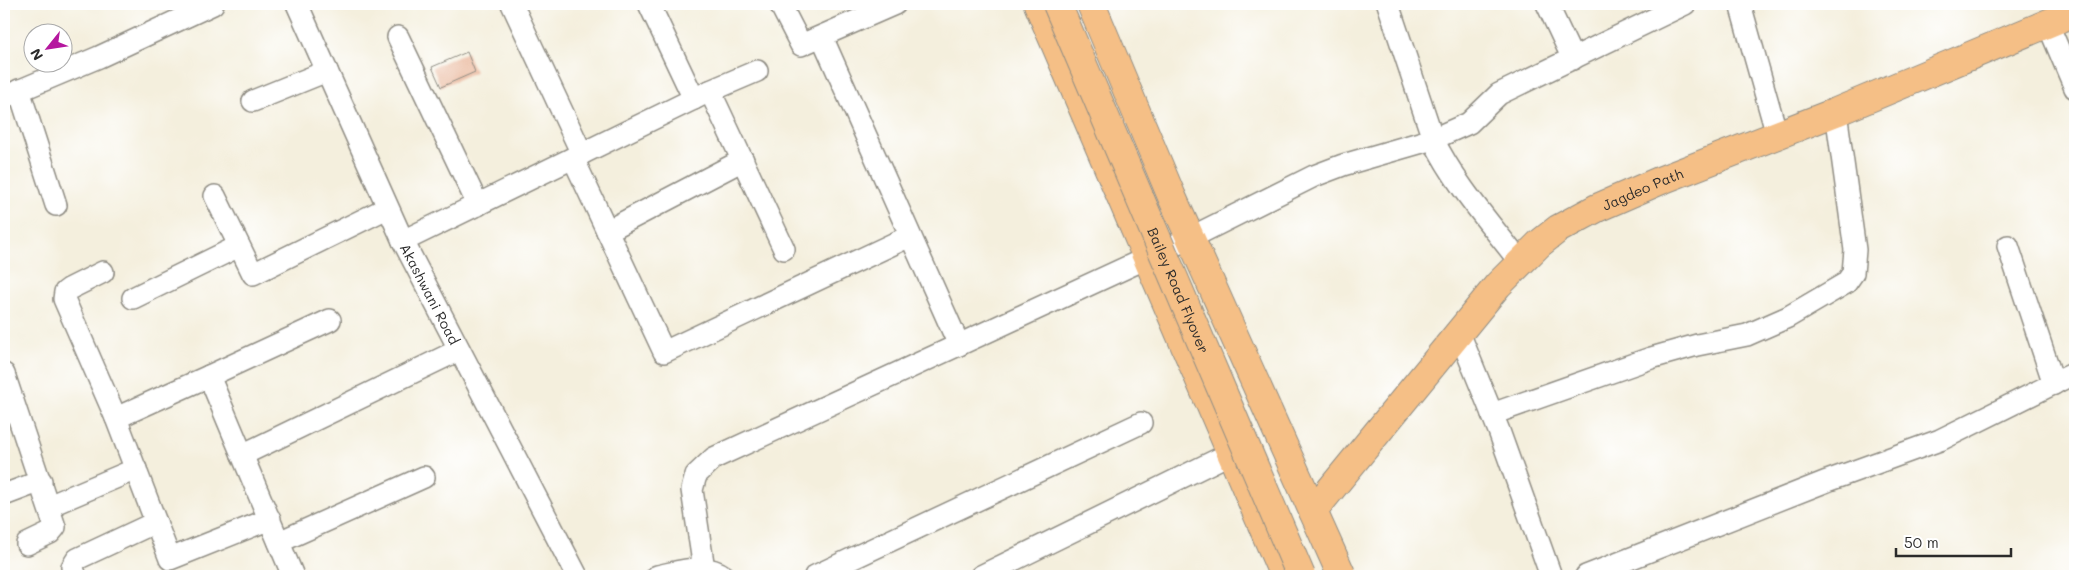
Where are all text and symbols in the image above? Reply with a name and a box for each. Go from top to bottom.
north arrow [22,22,72,72]
text: N [25,45,47,64]
street label: Jagdeo Path [1599,163,1686,214]
street label: Bailey Road Flyover [1144,224,1214,356]
street label: Akashwani Road [396,240,465,348]
scale bar [1896,525,2012,557]
text: 50 m [1904,532,1939,552]

